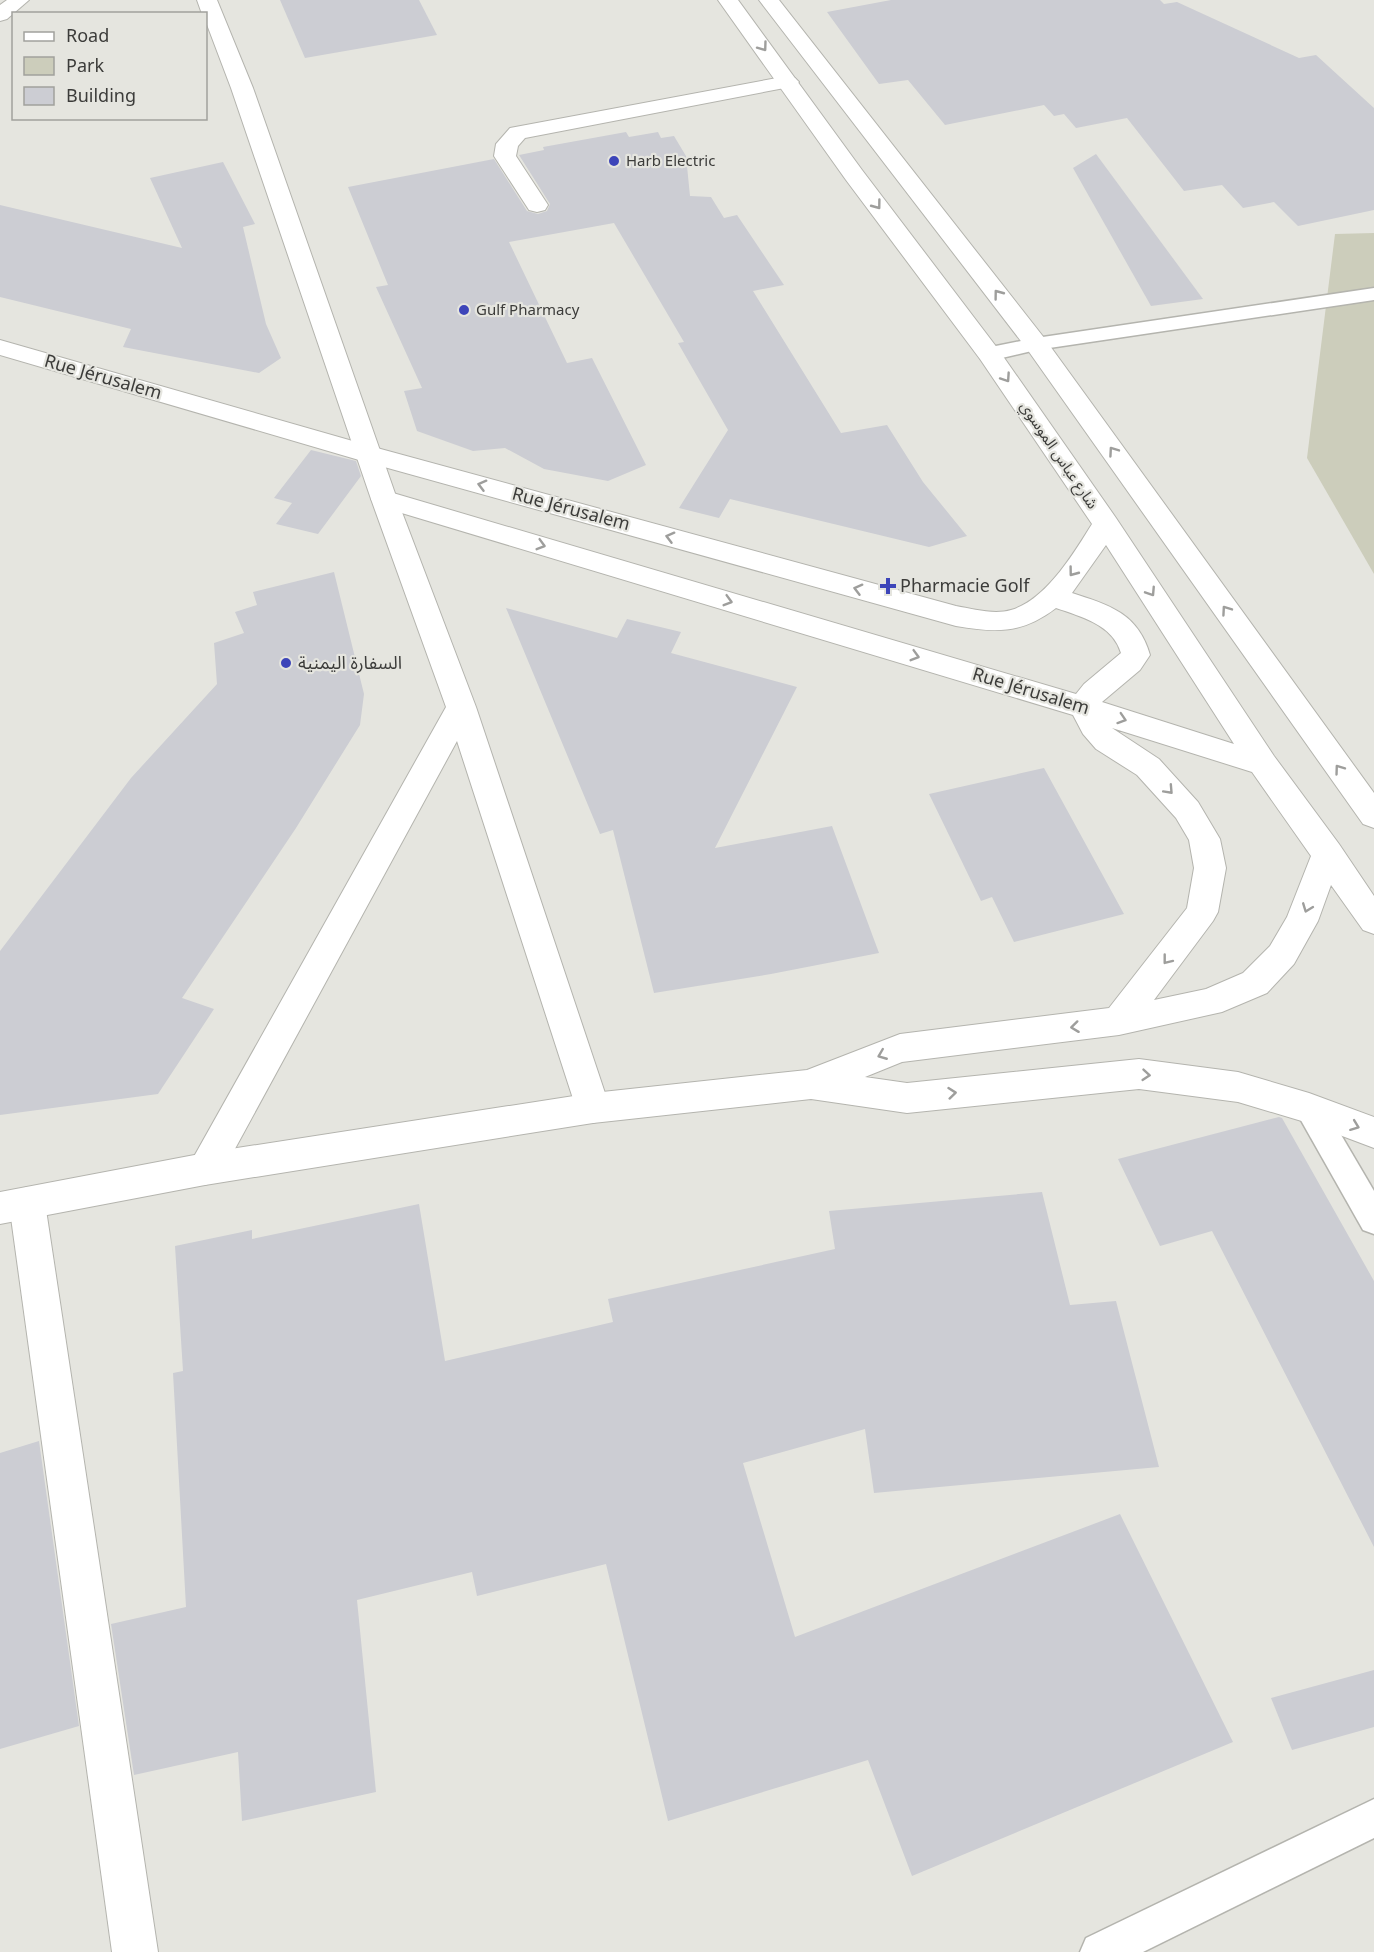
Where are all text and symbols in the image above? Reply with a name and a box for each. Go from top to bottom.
legend [12,12,207,120]
text: Road [66,23,109,47]
one-way arrow [756,41,767,52]
text: Park [66,53,104,77]
text: Building [66,83,136,107]
place label: Harb Electric [626,150,715,170]
marker: Harb Electric [607,154,621,168]
one-way arrow [870,198,881,209]
one-way arrow [994,289,1005,300]
place label: Gulf Pharmacy [476,299,580,319]
marker: Gulf Pharmacy [457,303,471,317]
street label: Rue Jérusalem [42,348,165,404]
one-way arrow [999,372,1010,383]
street label: شارع عباس الموسوي [1014,397,1103,514]
one-way arrow [1109,447,1120,458]
one-way arrow [477,480,488,492]
street label: Rue Jérusalem [510,481,633,535]
one-way arrow [665,532,676,544]
one-way arrow [535,538,546,550]
one-way arrow [1069,566,1080,577]
place label: Pharmacie Golf [900,573,1030,597]
marker: Pharmacie Golf [881,579,895,593]
one-way arrow [853,583,863,596]
one-way arrow [1143,586,1155,596]
one-way arrow [722,594,733,606]
one-way arrow [1222,606,1233,617]
one-way arrow [909,649,920,661]
place label: السفارة اليمنية [298,650,402,674]
marker: السفارة اليمنية [279,656,293,670]
street label: Rue Jérusalem [970,661,1093,719]
one-way arrow [1116,712,1127,724]
one-way arrow [1336,764,1347,775]
one-way arrow [1162,783,1173,793]
one-way arrow [1302,901,1314,912]
one-way arrow [1163,954,1174,965]
one-way arrow [1070,1020,1079,1032]
one-way arrow [878,1048,889,1060]
one-way arrow [1141,1068,1150,1081]
one-way arrow [947,1087,956,1100]
one-way arrow [1348,1119,1359,1131]

